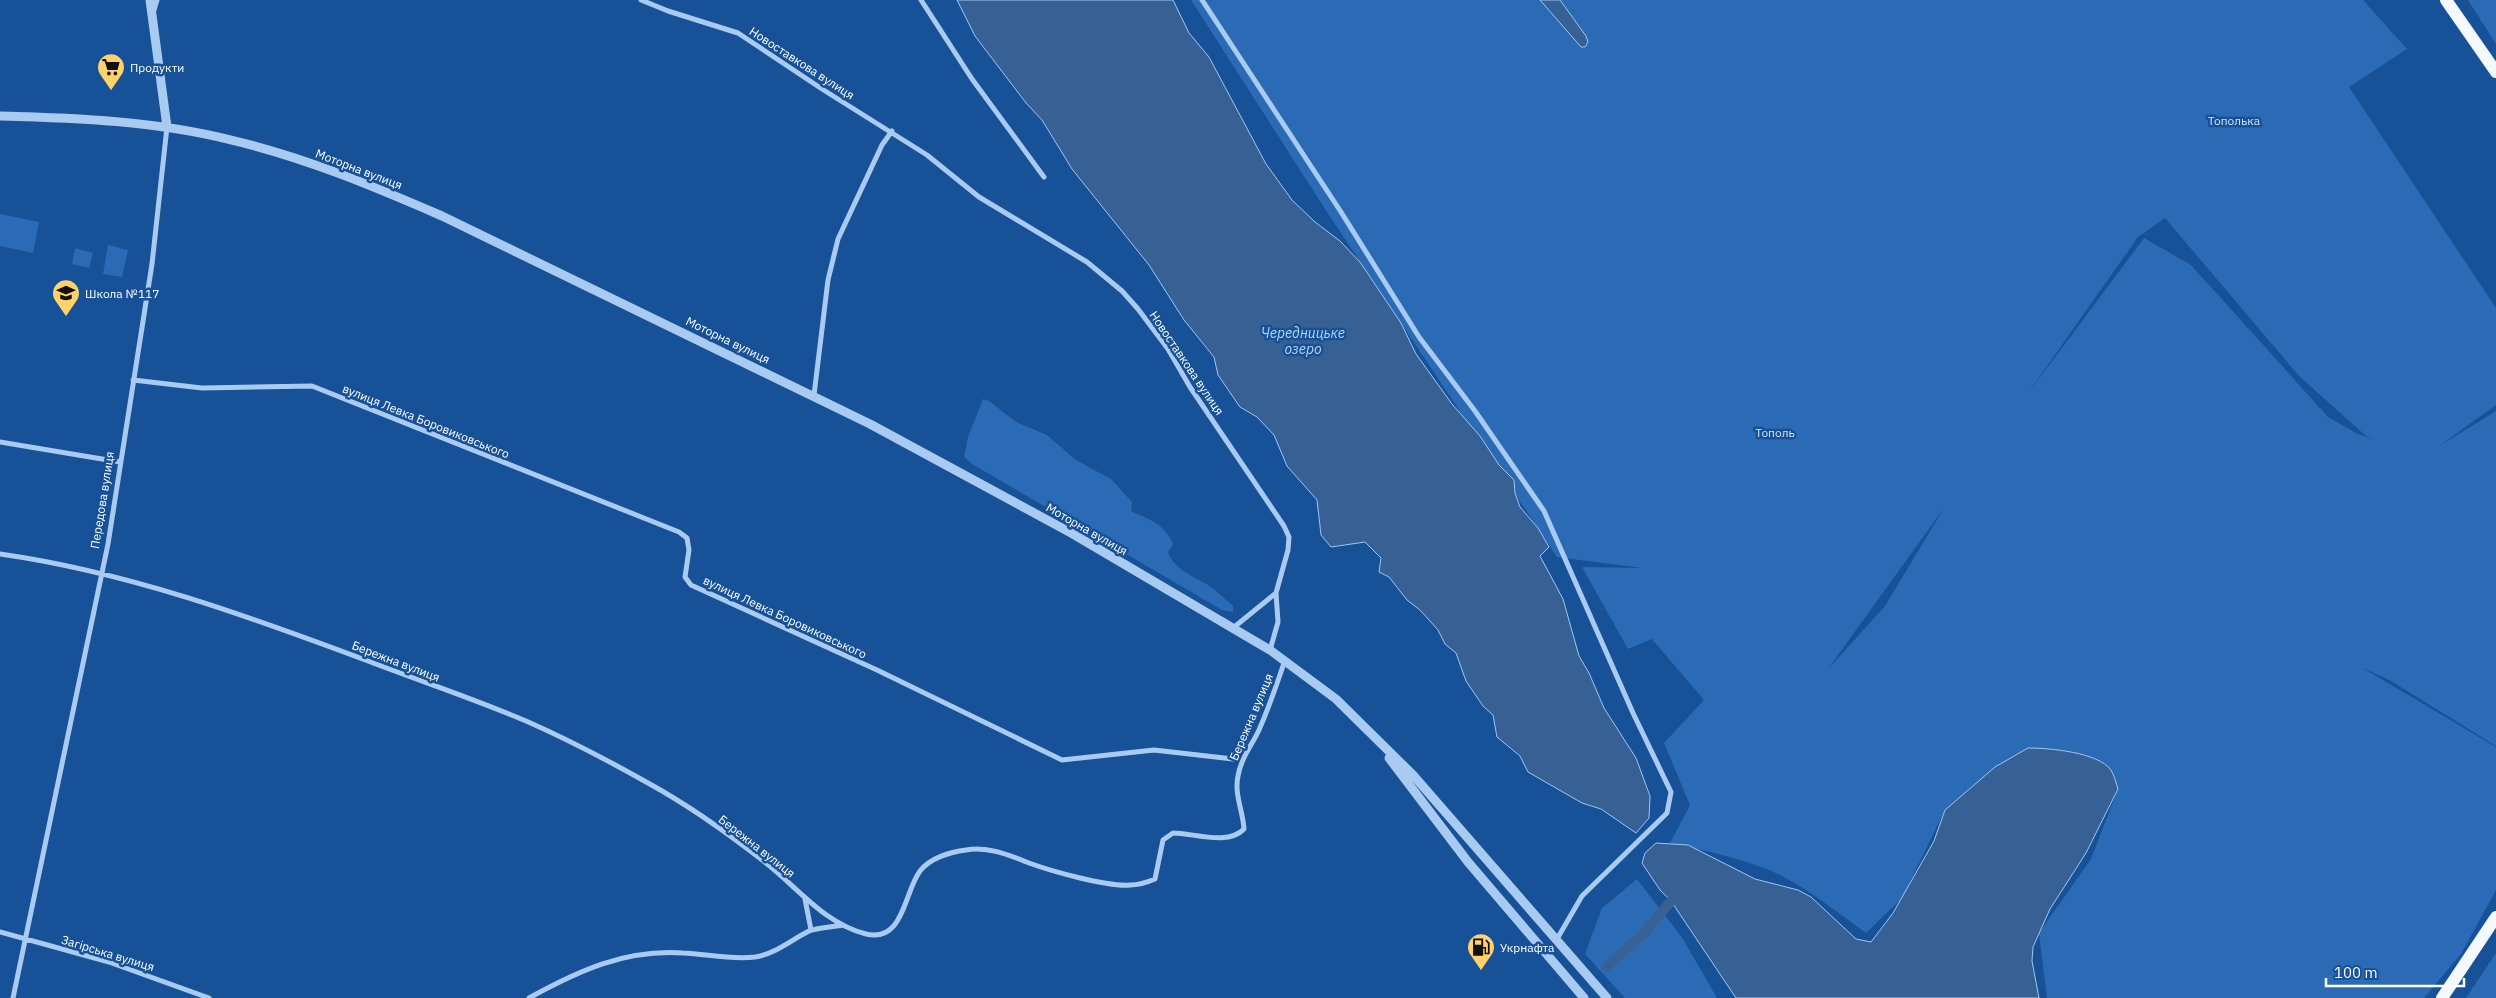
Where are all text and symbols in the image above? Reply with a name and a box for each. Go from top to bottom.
street label: Новоставкова вулиця [747,23,857,103]
supermarket icon: Продукти [96,52,126,91]
place label: Продукти [130,60,184,75]
park label: Тополька [2208,113,2261,128]
street label: Моторна вулиця [314,146,404,192]
school or university icon: Школа №117 [51,278,81,317]
place label: Школа №117 [85,286,160,301]
street label: Новоставкова вулиця [1147,308,1227,418]
street label: Моторна вулиця [684,313,772,367]
water label: Чередницьке озеро [1261,324,1345,358]
street label: вулиця Левка Боровиковського [340,381,512,462]
park label: Тополь [1755,425,1795,440]
street label: Передова вулиця [87,450,117,550]
street label: Моторна вулиця [1044,500,1130,558]
street label: вулиця Левка Боровиковського [701,572,869,662]
street label: Бережна вулиця [350,637,442,685]
street label: Бережна вулиця [1226,671,1276,763]
street label: Бережна вулиця [716,811,798,881]
street label: Загірська вулиця [60,932,156,974]
fuel station icon: Укрнафта [1466,932,1496,971]
place label: Укрнафта [1500,940,1555,955]
scale bar [2326,956,2464,988]
text: 100 m [2334,963,2378,982]

